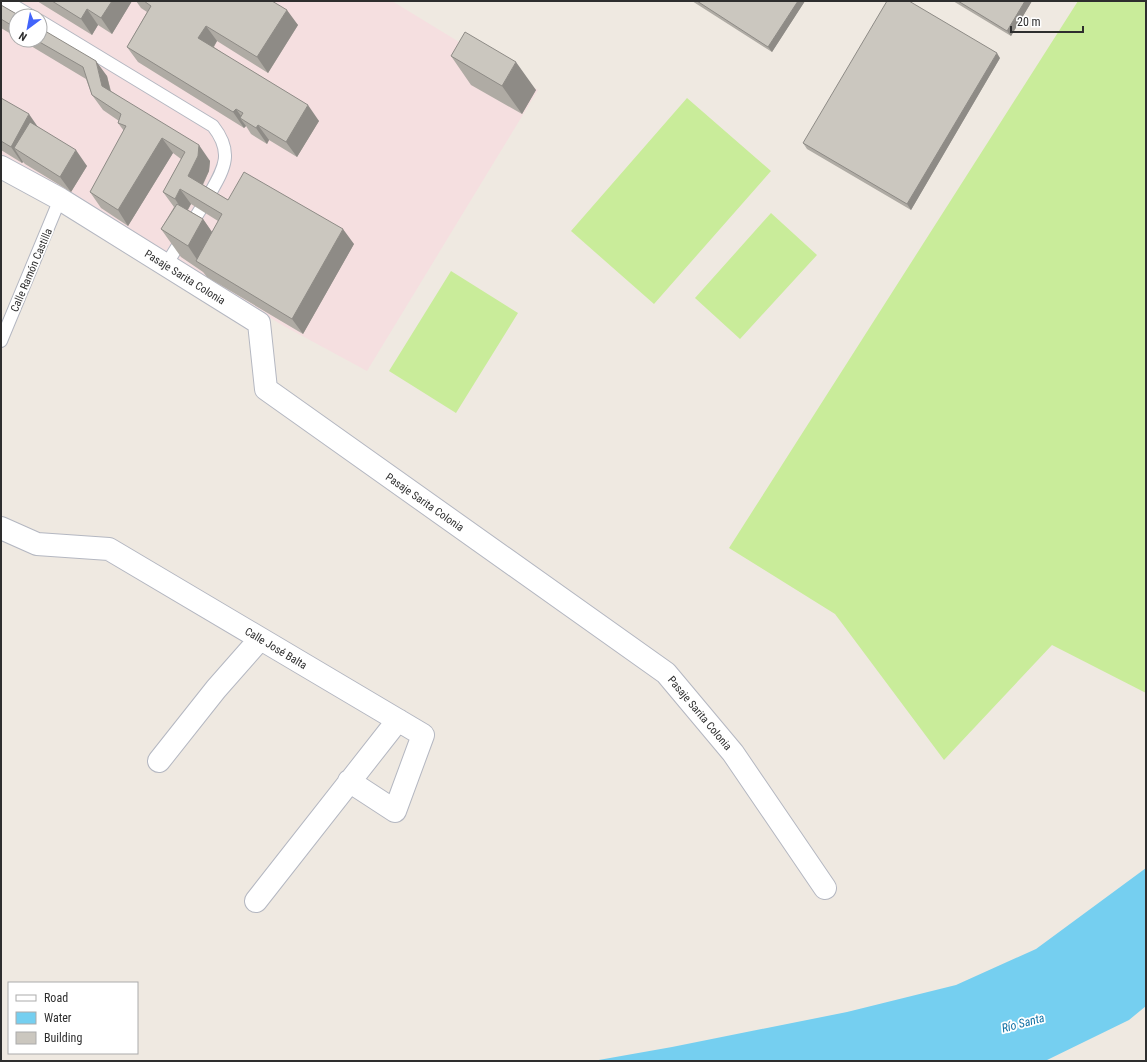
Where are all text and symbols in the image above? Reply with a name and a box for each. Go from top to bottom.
north arrow [8,8,48,48]
scale bar [1011,8,1083,34]
text: 20 m [1017,15,1041,29]
text: N [16,29,29,43]
street label: Calle Ramón Castilla [8,226,55,314]
street label: Pasaje Sarita Colonia [142,247,227,307]
street label: Pasaje Sarita Colonia [383,471,466,534]
street label: Calle José Balta [242,625,309,672]
street label: Pasaje Sarita Colonia [665,674,734,753]
legend [8,982,138,1054]
text: Road [44,991,68,1005]
text: Water [44,1011,72,1025]
water label: Río Santa [1000,1011,1046,1035]
text: Building [44,1031,82,1045]

